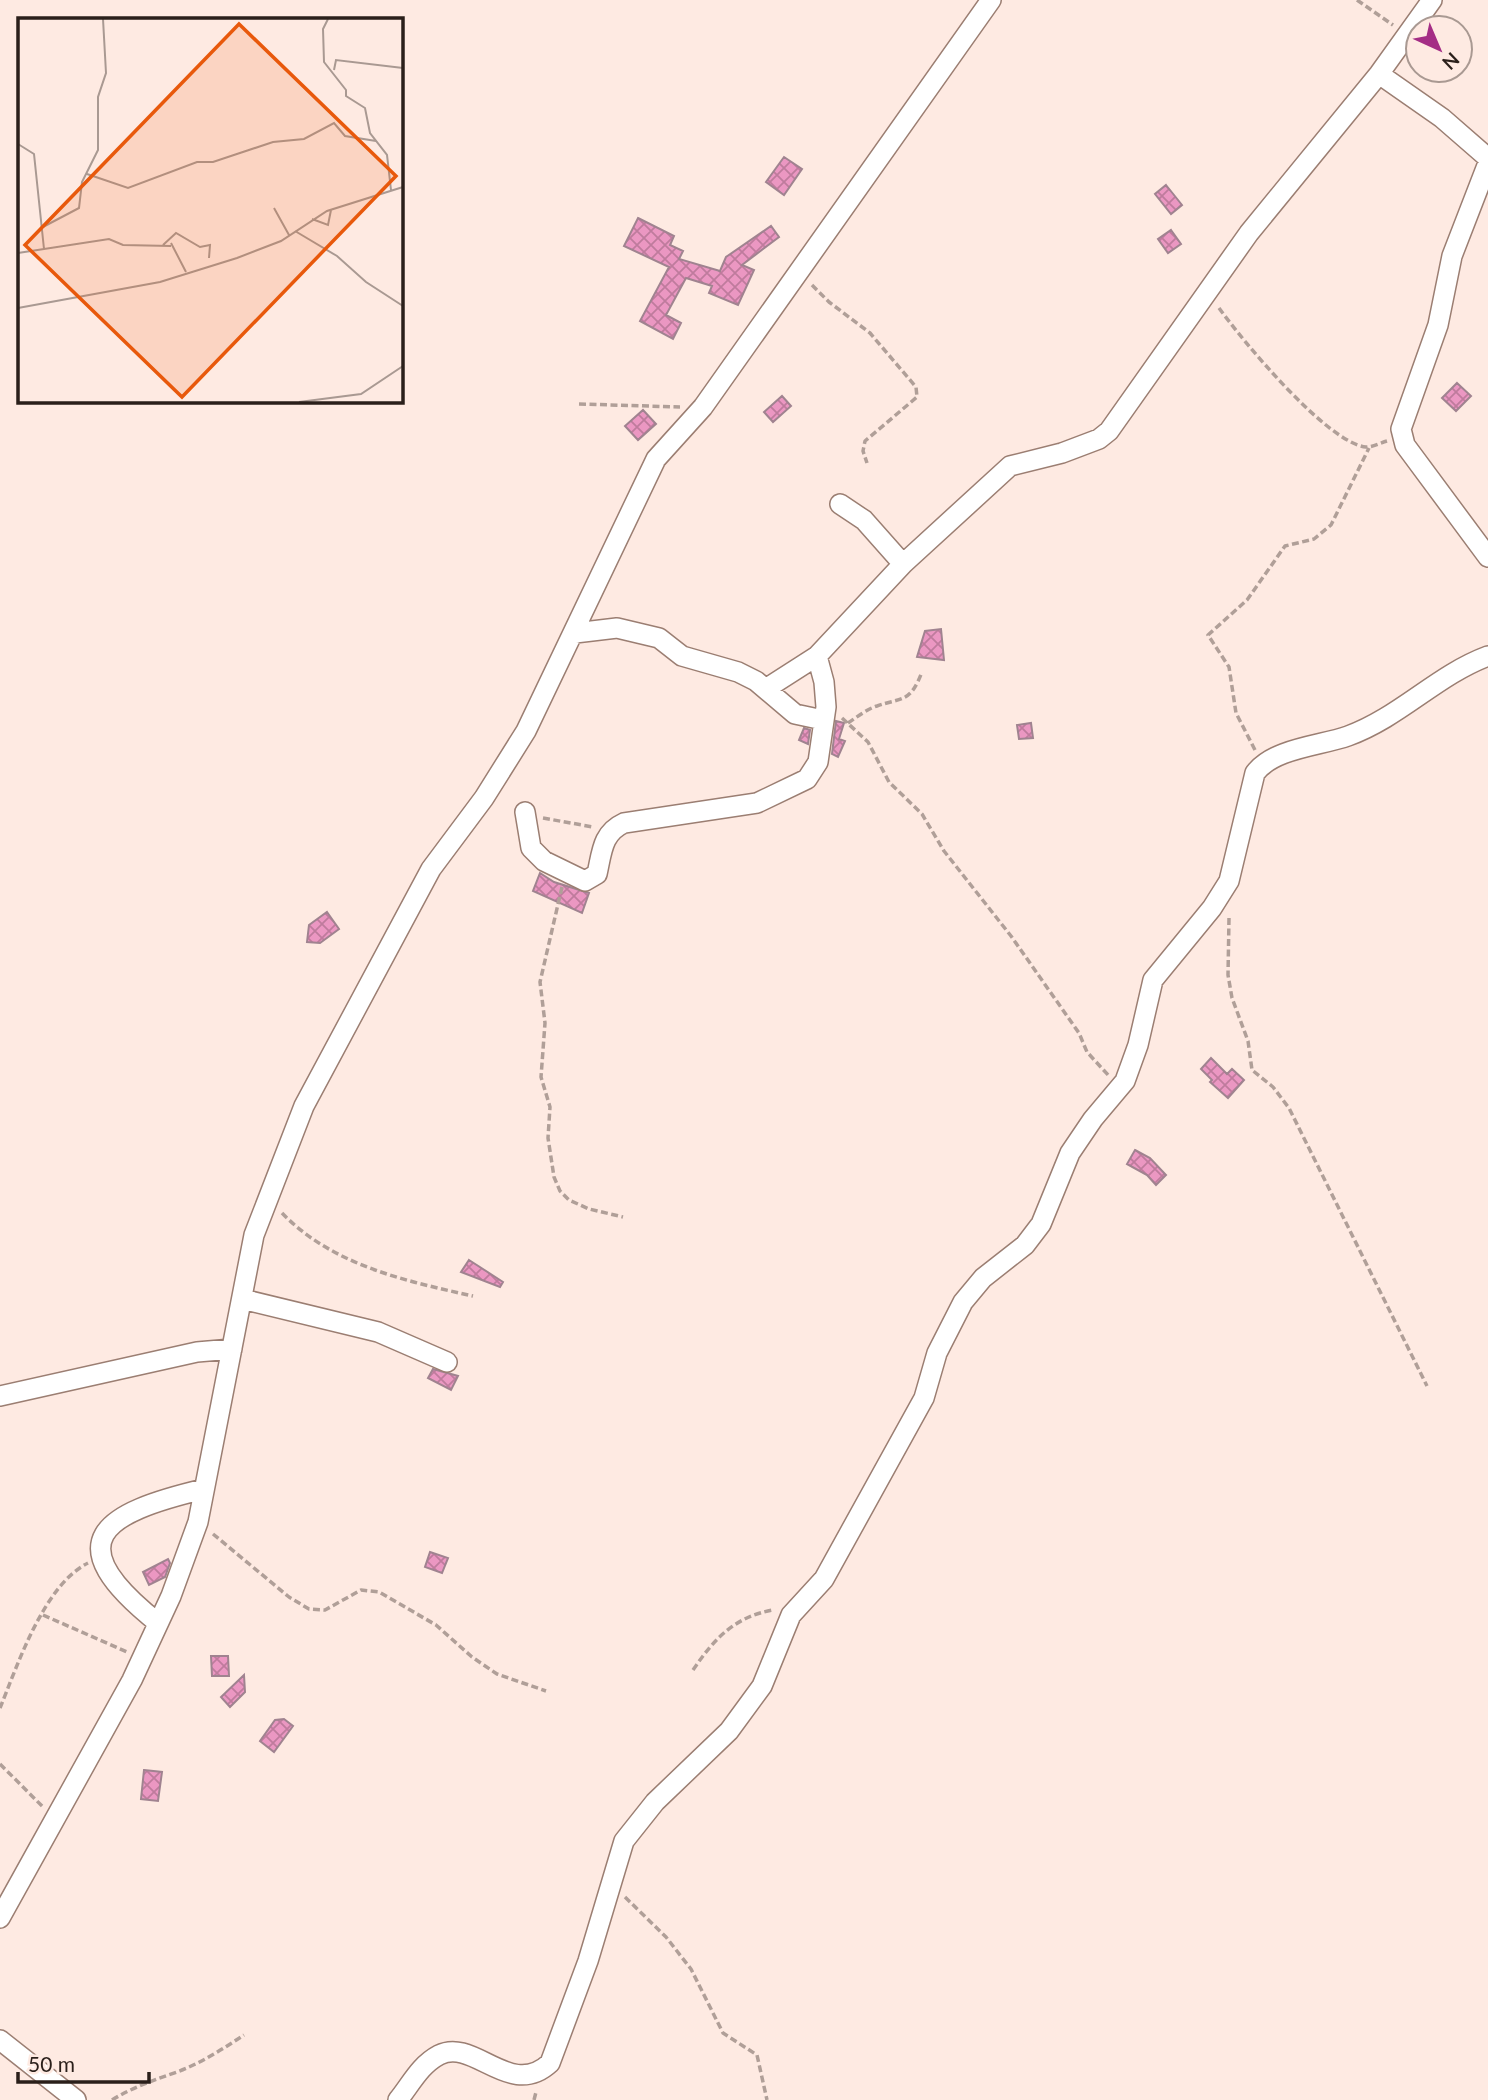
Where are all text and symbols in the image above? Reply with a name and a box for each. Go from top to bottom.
north arrow [1404,14,1474,84]
inset map [18,18,402,402]
text: N [1438,48,1464,75]
scale bar [18,2040,149,2084]
text: 50 m [28,2051,75,2076]

